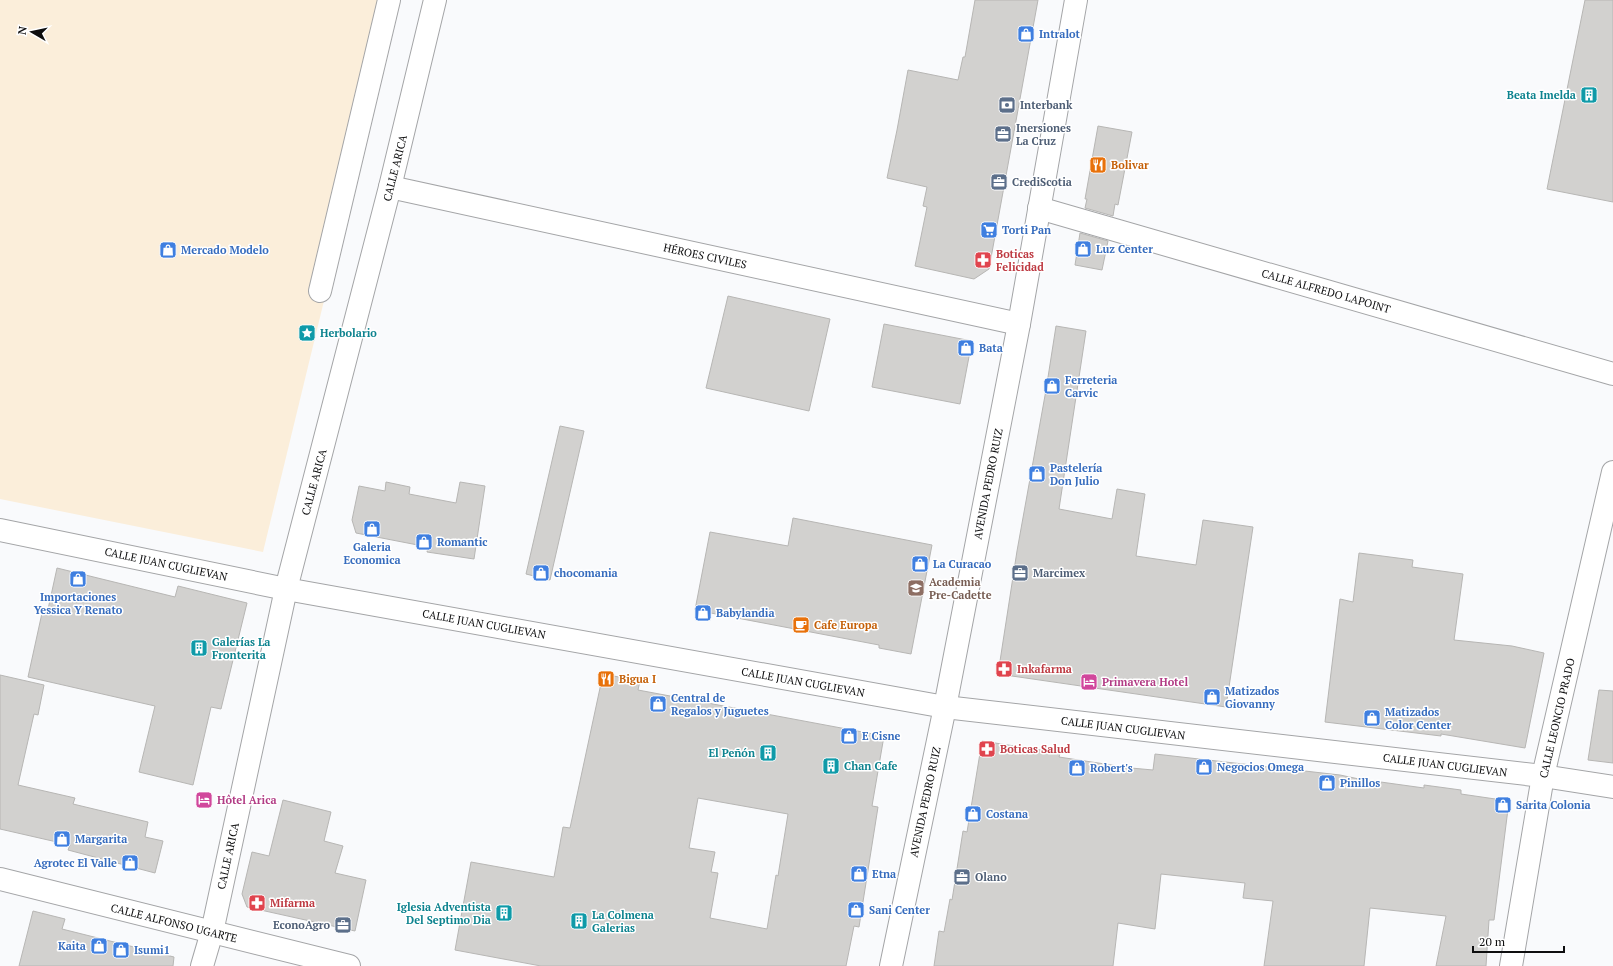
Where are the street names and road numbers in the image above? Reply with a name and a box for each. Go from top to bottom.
street label: CALLE ARICA [380,133,410,203]
street label: HÉROES CIVILES [662,240,748,272]
street label: CALLE ALFREDO LAPOINT [1260,266,1392,316]
street label: AVENIDA PEDRO RUIZ [970,427,1006,541]
street label: CALLE ARICA [298,447,330,517]
street label: CALLE JUAN CUGLIEVAN [103,544,229,584]
street label: CALLE JUAN CUGLIEVAN [421,606,547,642]
street label: CALLE LEONCIO PRADO [1536,657,1578,779]
street label: CALLE JUAN CUGLIEVAN [740,664,866,700]
street label: CALLE JUAN CUGLIEVAN [1060,713,1186,743]
street label: AVENIDA PEDRO RUIZ [906,745,944,859]
street label: CALLE JUAN CUGLIEVAN [1382,750,1508,780]
street label: CALLE ARICA [214,821,242,891]
street label: CALLE ALFONSO UGARTE [109,900,239,946]

